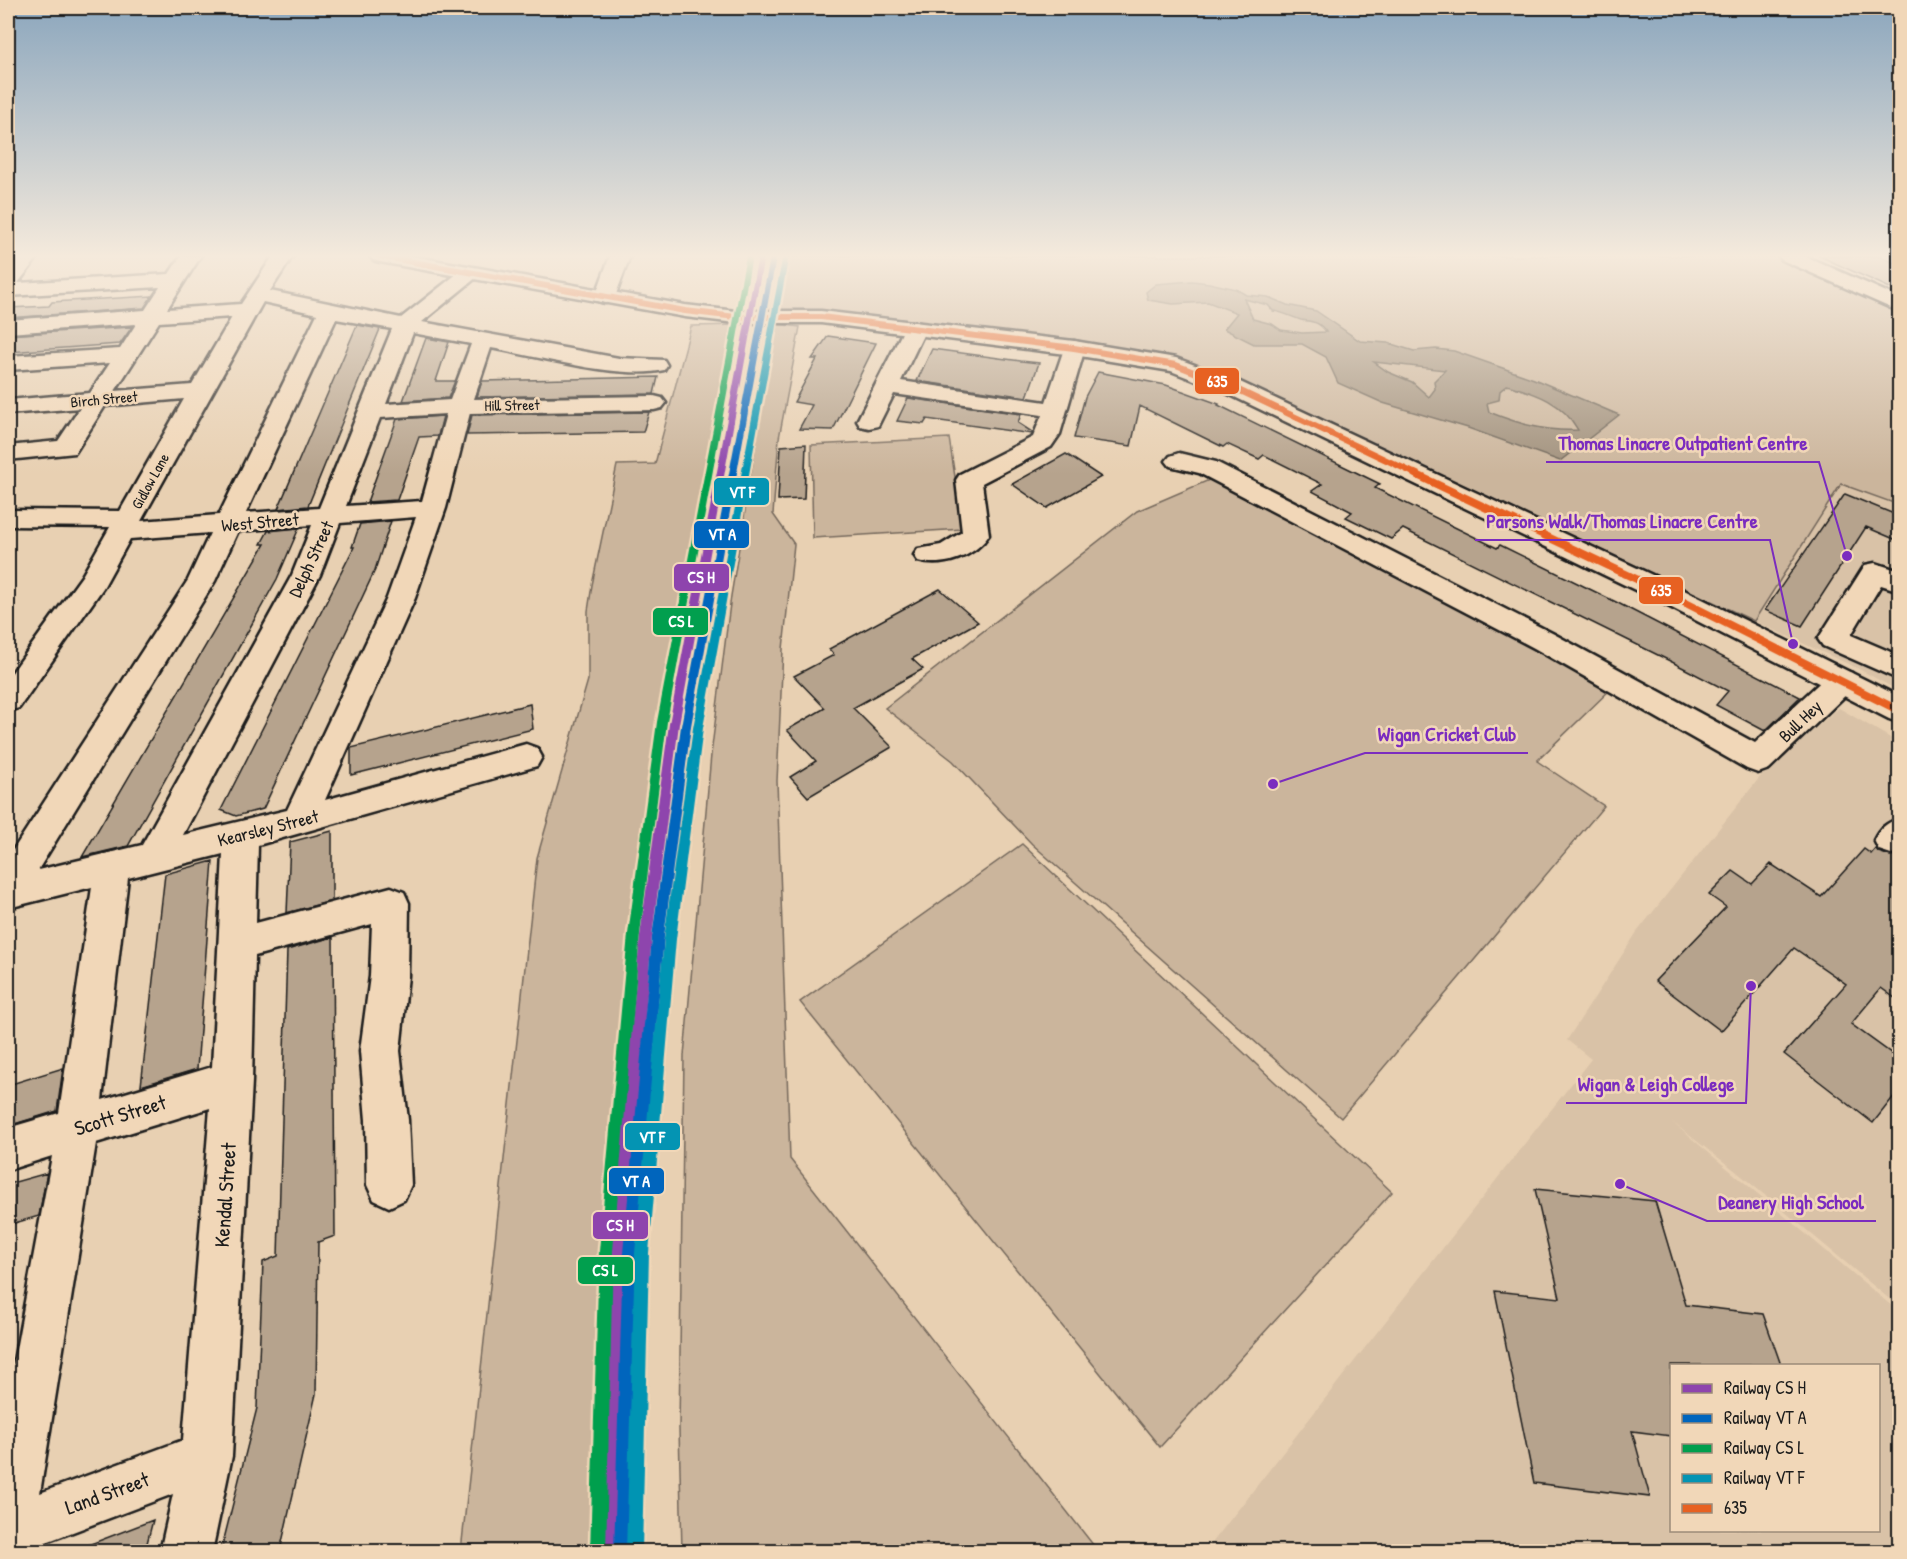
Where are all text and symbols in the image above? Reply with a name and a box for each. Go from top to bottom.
line badge: 635 [1194,367,1240,395]
text: 635 [1207,370,1227,392]
street label: Birch Street [70,386,139,412]
street label: Hill Street [484,394,541,416]
callout: Thomas Linacre Outpatient Centre [1546,424,1819,462]
text: Thomas Linacre Outpatient Centre [1557,429,1808,457]
street label: Gidlow Lane [126,449,174,513]
line badge: VT F [713,477,770,506]
text: VT F [729,481,756,503]
callout: Parsons Walk/Thomas Linacre Centre [1475,502,1770,540]
street label: West Street [220,506,300,538]
text: Parsons Walk/Thomas Linacre Centre [1486,507,1758,534]
street label: Delph Street [282,516,340,601]
line badge: VT A [693,520,750,549]
text: VT A [708,523,736,545]
line badge: CS H [673,563,730,592]
text: CS H [687,566,715,588]
line badge: 635 [1638,576,1684,605]
text: 635 [1651,579,1671,601]
line badge: CS L [652,607,709,636]
text: CS L [668,610,694,632]
street label: Bull Hey [1773,694,1827,748]
callout: Wigan Cricket Club [1365,715,1528,753]
text: Wigan Cricket Club [1378,720,1516,748]
street label: Kearsley Street [215,803,322,853]
callout: Wigan & Leigh College [1566,1065,1746,1103]
text: Wigan & Leigh College [1578,1070,1734,1098]
street label: Scott Street [71,1087,170,1143]
line badge: VT F [624,1122,681,1151]
text: VT F [639,1126,666,1148]
street label: Kendal Street [207,1141,243,1248]
line badge: VT A [608,1167,665,1195]
text: VT A [622,1170,650,1192]
callout: Deanery High School [1707,1183,1876,1221]
text: Deanery High School [1718,1188,1864,1216]
line badge: CS H [592,1211,649,1240]
text: CS H [606,1214,634,1236]
line badge: CS L [577,1256,634,1285]
text: CS L [592,1259,618,1281]
legend [1670,1364,1880,1532]
text: Railway CS H [1724,1375,1806,1400]
text: Railway VT A [1724,1405,1807,1430]
text: Railway CS L [1724,1435,1804,1460]
street label: Land Street [61,1464,154,1522]
text: Railway VT F [1724,1465,1806,1490]
text: 635 [1724,1495,1747,1520]

